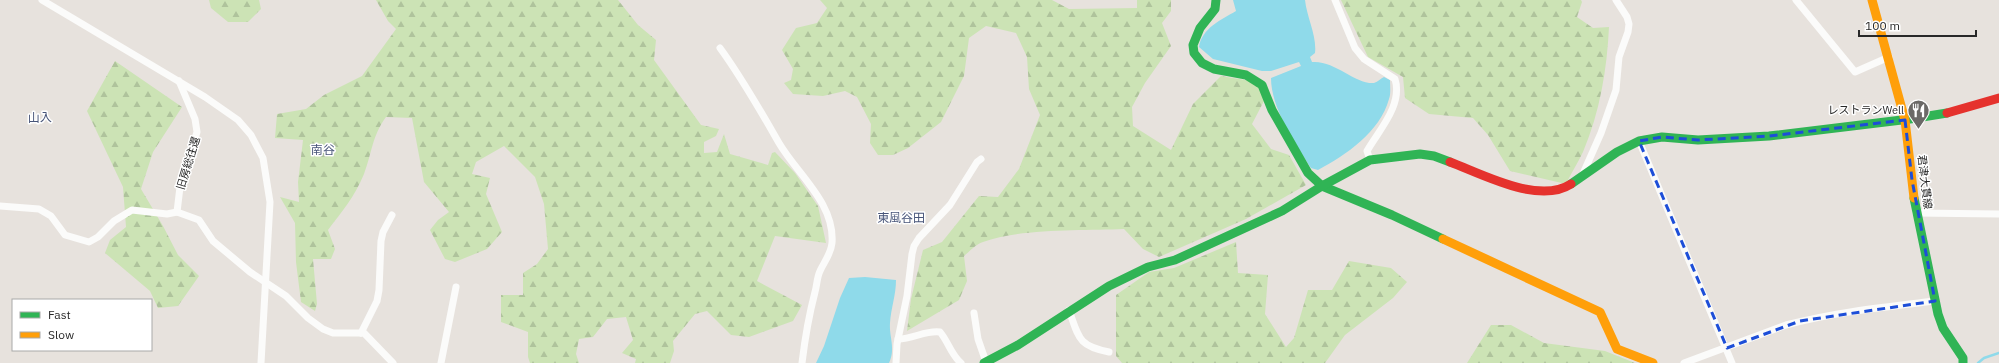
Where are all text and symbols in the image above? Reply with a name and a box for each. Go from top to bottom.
scale bar [1859,12,1976,38]
text: 100 m [1865,18,1900,33]
restaurant icon: レストランWell [1906,97,1932,130]
place label: レストランWell [1827,103,1904,117]
district label: 山入 [28,110,52,125]
street label: 旧房総往還 [173,135,203,191]
district label: 南谷 [311,142,335,157]
street label: 君津大貫線 [1915,154,1935,210]
district label: 東風谷田 [877,210,925,225]
legend [12,299,152,351]
text: Fast [48,307,71,322]
text: Slow [48,327,74,342]

